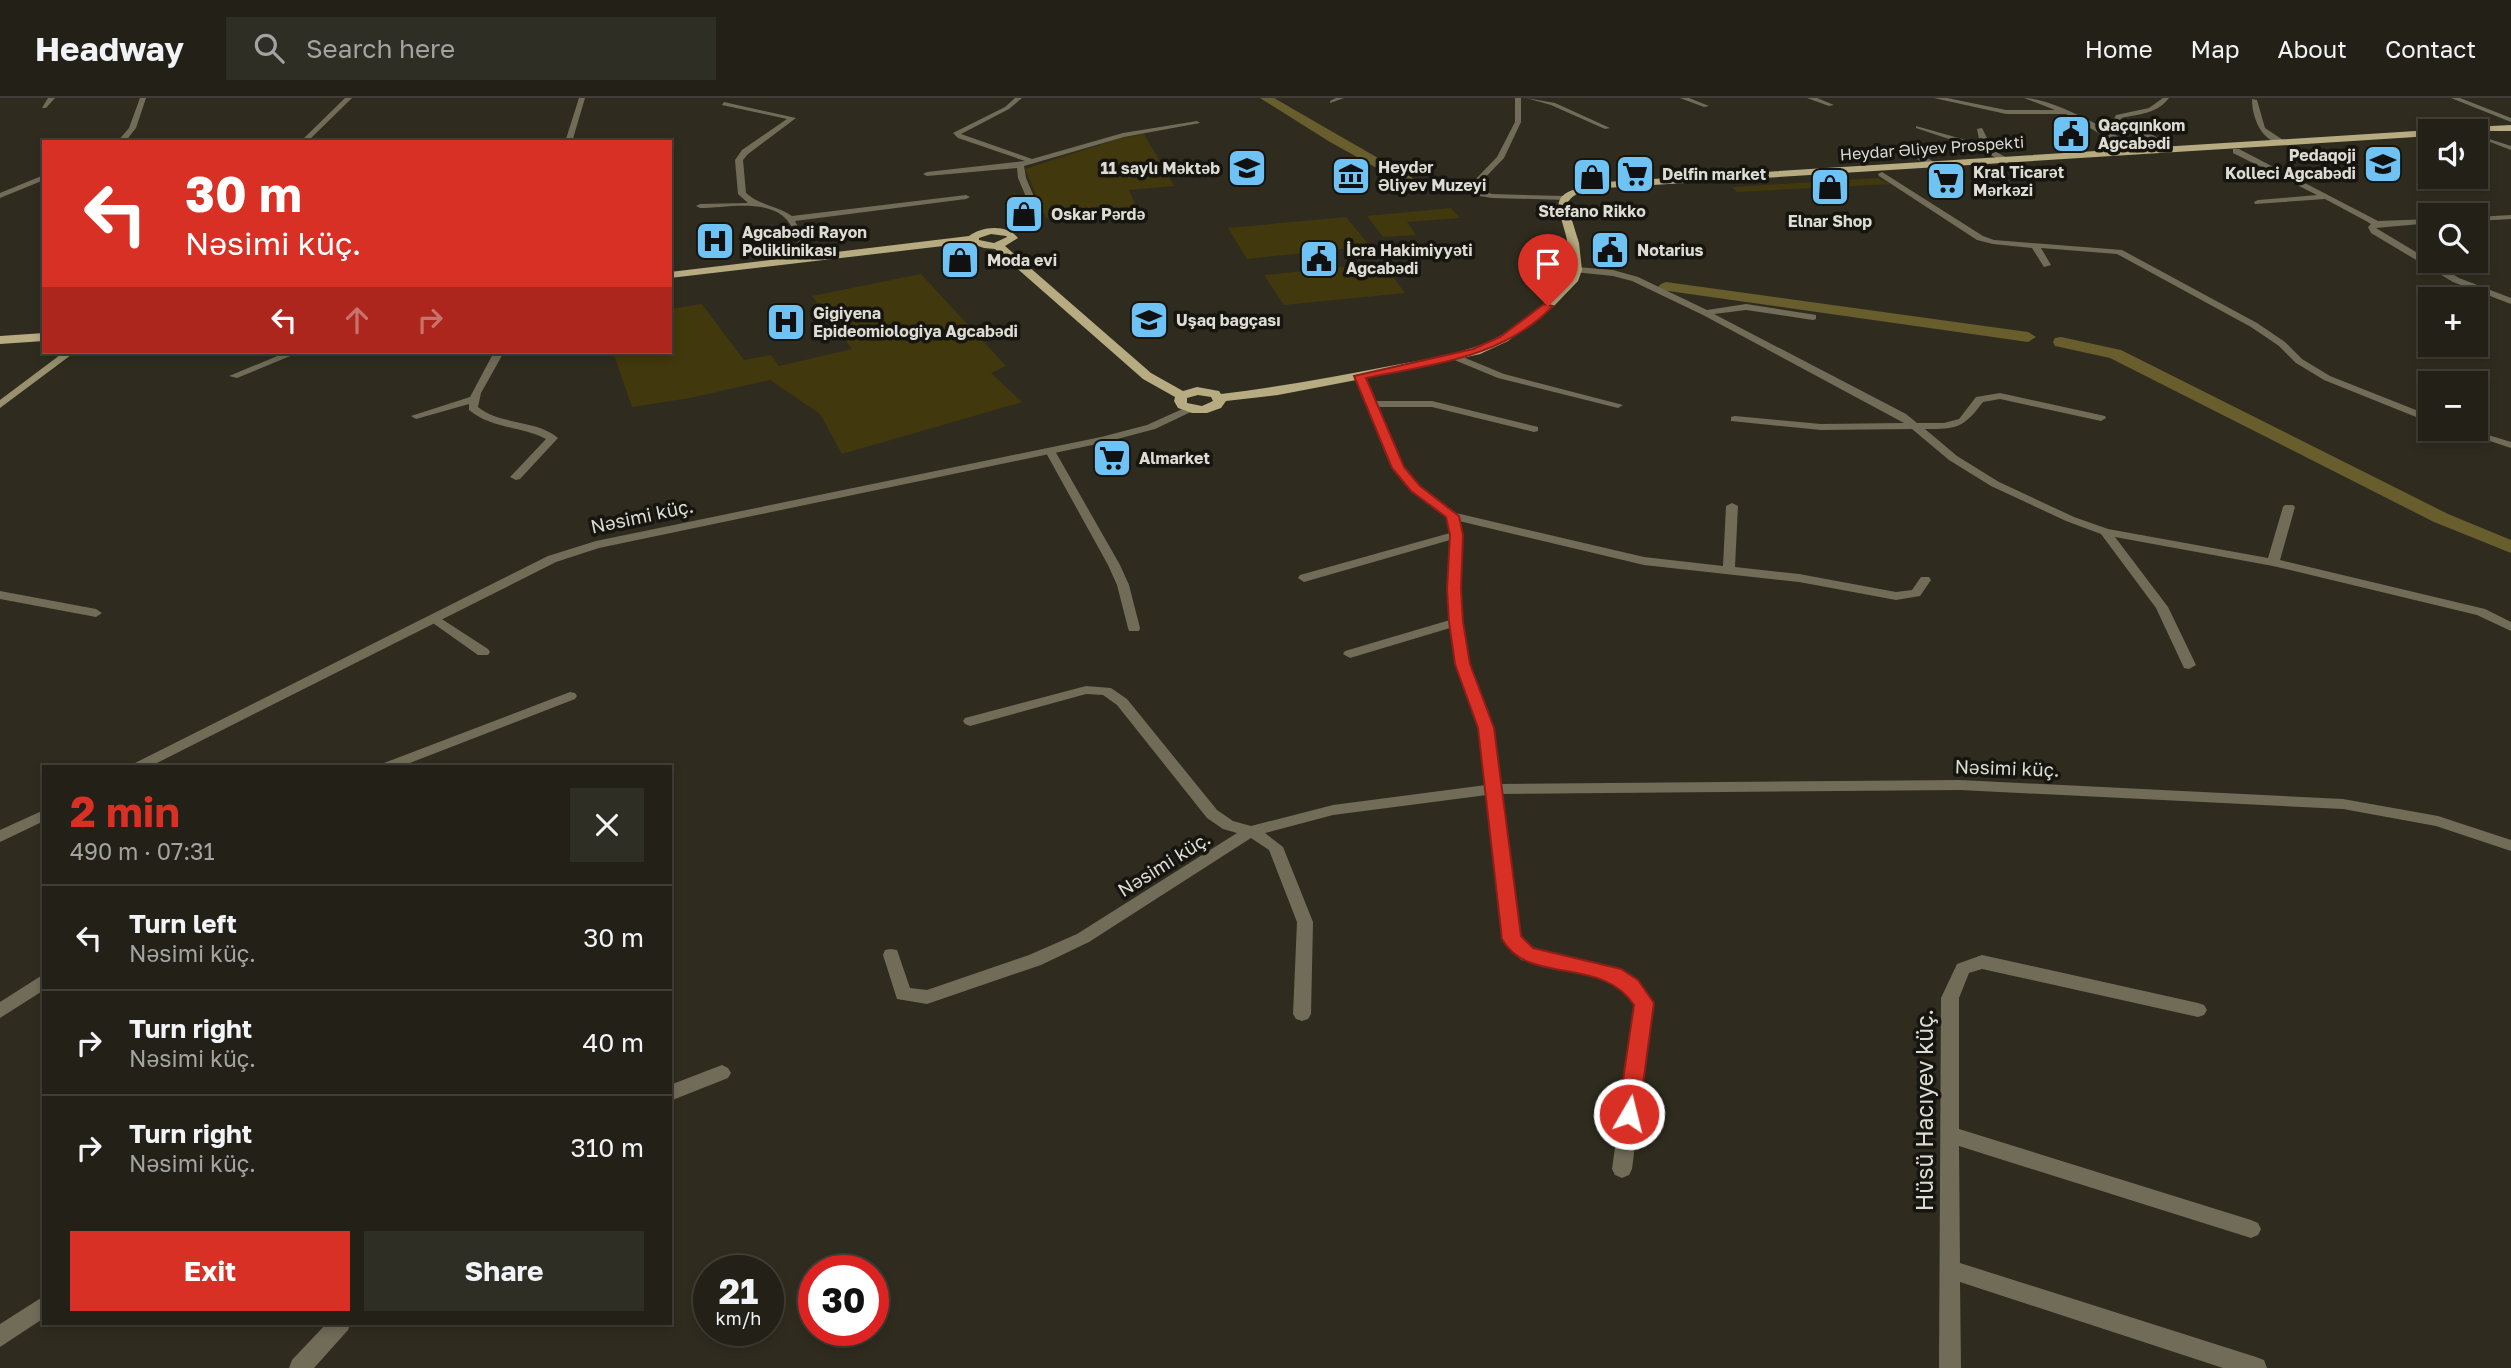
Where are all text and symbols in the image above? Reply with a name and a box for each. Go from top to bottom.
search box [226,17,716,80]
text: Headway [35,29,184,68]
icon: search [250,29,288,67]
text: Search here [306,33,455,64]
text: Home [2085,34,2153,63]
text: Map [2191,34,2240,63]
text: About [2278,34,2347,63]
text: Contact [2385,34,2476,63]
public building icon: Qaçqınkom Ağcabədi [2050,113,2092,155]
place label: Qaçqınkom Ağcabədi [2098,115,2185,153]
map controls [2418,119,2488,441]
button: sound [2418,119,2488,189]
street label: Heydar Əliyev Prospekti [1839,132,2025,164]
school or university icon: Pedaqoji Kolleci Ağcabədi [2362,143,2404,185]
place label: Pedaqoji Kolleci Ağcabədi [2225,145,2356,183]
school or university icon: 11 saylı Məktəb [1226,147,1268,189]
supermarket icon: Delfin market [1614,153,1656,195]
museum icon: Heydər Əliyev Muzeyi [1330,155,1372,197]
shop icon: Stefano Rikko [1571,156,1613,198]
place label: Heydər Əliyev Muzeyi [1378,157,1486,195]
place label: 11 saylı Məktəb [1100,158,1220,178]
supermarket icon: Kral Ticarət Mərkəzi [1925,160,1967,202]
place label: Kral Ticarət Mərkəzi [1973,162,2064,200]
text: 30 m [185,164,302,223]
place label: Delfin market [1662,164,1766,184]
shop icon: Elnar Shop [1809,166,1851,208]
icon: left [70,168,161,259]
shop icon: Oskar Pərdə [1003,193,1045,235]
place label: Stefano Rikko [1538,201,1646,221]
button: search [2418,203,2488,273]
place label: Oskar Pərdə [1051,204,1145,224]
place label: Elnar Shop [1788,211,1872,231]
hospital icon: Ağcabədi Rayon Poliklinikası [694,220,736,262]
place label: Ağcabədi Rayon Poliklinikası [742,222,867,260]
text: Nəsimi küç. [185,224,361,262]
public building icon: Notarius [1589,229,1631,271]
pin [1518,234,1578,306]
public building icon: İcra Hakimiyyəti Ağcabədi [1298,238,1340,280]
shop icon: Moda evi [939,239,981,281]
place label: İcra Hakimiyyəti Ağcabədi [1346,240,1473,278]
place label: Notarius [1637,240,1704,260]
icon: arrive [1529,245,1567,283]
place label: Moda evi [987,250,1057,270]
button: + [2418,287,2488,357]
school or university icon: Uşaq bağçası [1128,299,1170,341]
icon: left [265,301,303,339]
icon: ahead [338,301,376,339]
icon: right [411,301,449,339]
hospital icon: Gigiyena Epideomiologiya Ağcabədi [765,301,807,343]
place label: Gigiyena Epideomiologiya Ağcabədi [813,303,1018,341]
place label: Uşaq bağçası [1176,310,1281,330]
button: − [2418,371,2488,441]
supermarket icon: Almarket [1091,437,1133,479]
place label: Almarket [1139,448,1210,468]
street label: Nəsimi küç. [588,493,696,538]
street label: Nəsimi küç. [1954,754,2060,781]
text: 2 min [70,786,180,836]
button: close [570,788,644,862]
street label: Nəsimi küç. [1113,826,1214,901]
text: 490 m · 07:31 [70,837,215,865]
text: Turn left [129,908,237,939]
icon: left [70,919,108,957]
text: 30 m [583,922,644,953]
text: Nəsimi küç. [129,939,256,967]
street label: Hüsü Hacıyev küç. [1910,1009,1938,1211]
text: Turn right [129,1013,252,1044]
icon: right [70,1024,108,1062]
text: 40 m [583,1027,644,1058]
text: Nəsimi küç. [129,1044,256,1072]
position arrow [1592,1077,1666,1151]
text: Turn right [129,1118,252,1149]
icon: right [70,1129,108,1167]
text: 310 m [571,1132,644,1163]
text: Nəsimi küç. [129,1149,256,1177]
button: Exit [70,1231,350,1311]
button: Share [364,1231,644,1311]
speed limit sign: 30 [798,1255,889,1346]
text: 21 [719,1270,758,1312]
text: km/h [716,1307,761,1329]

